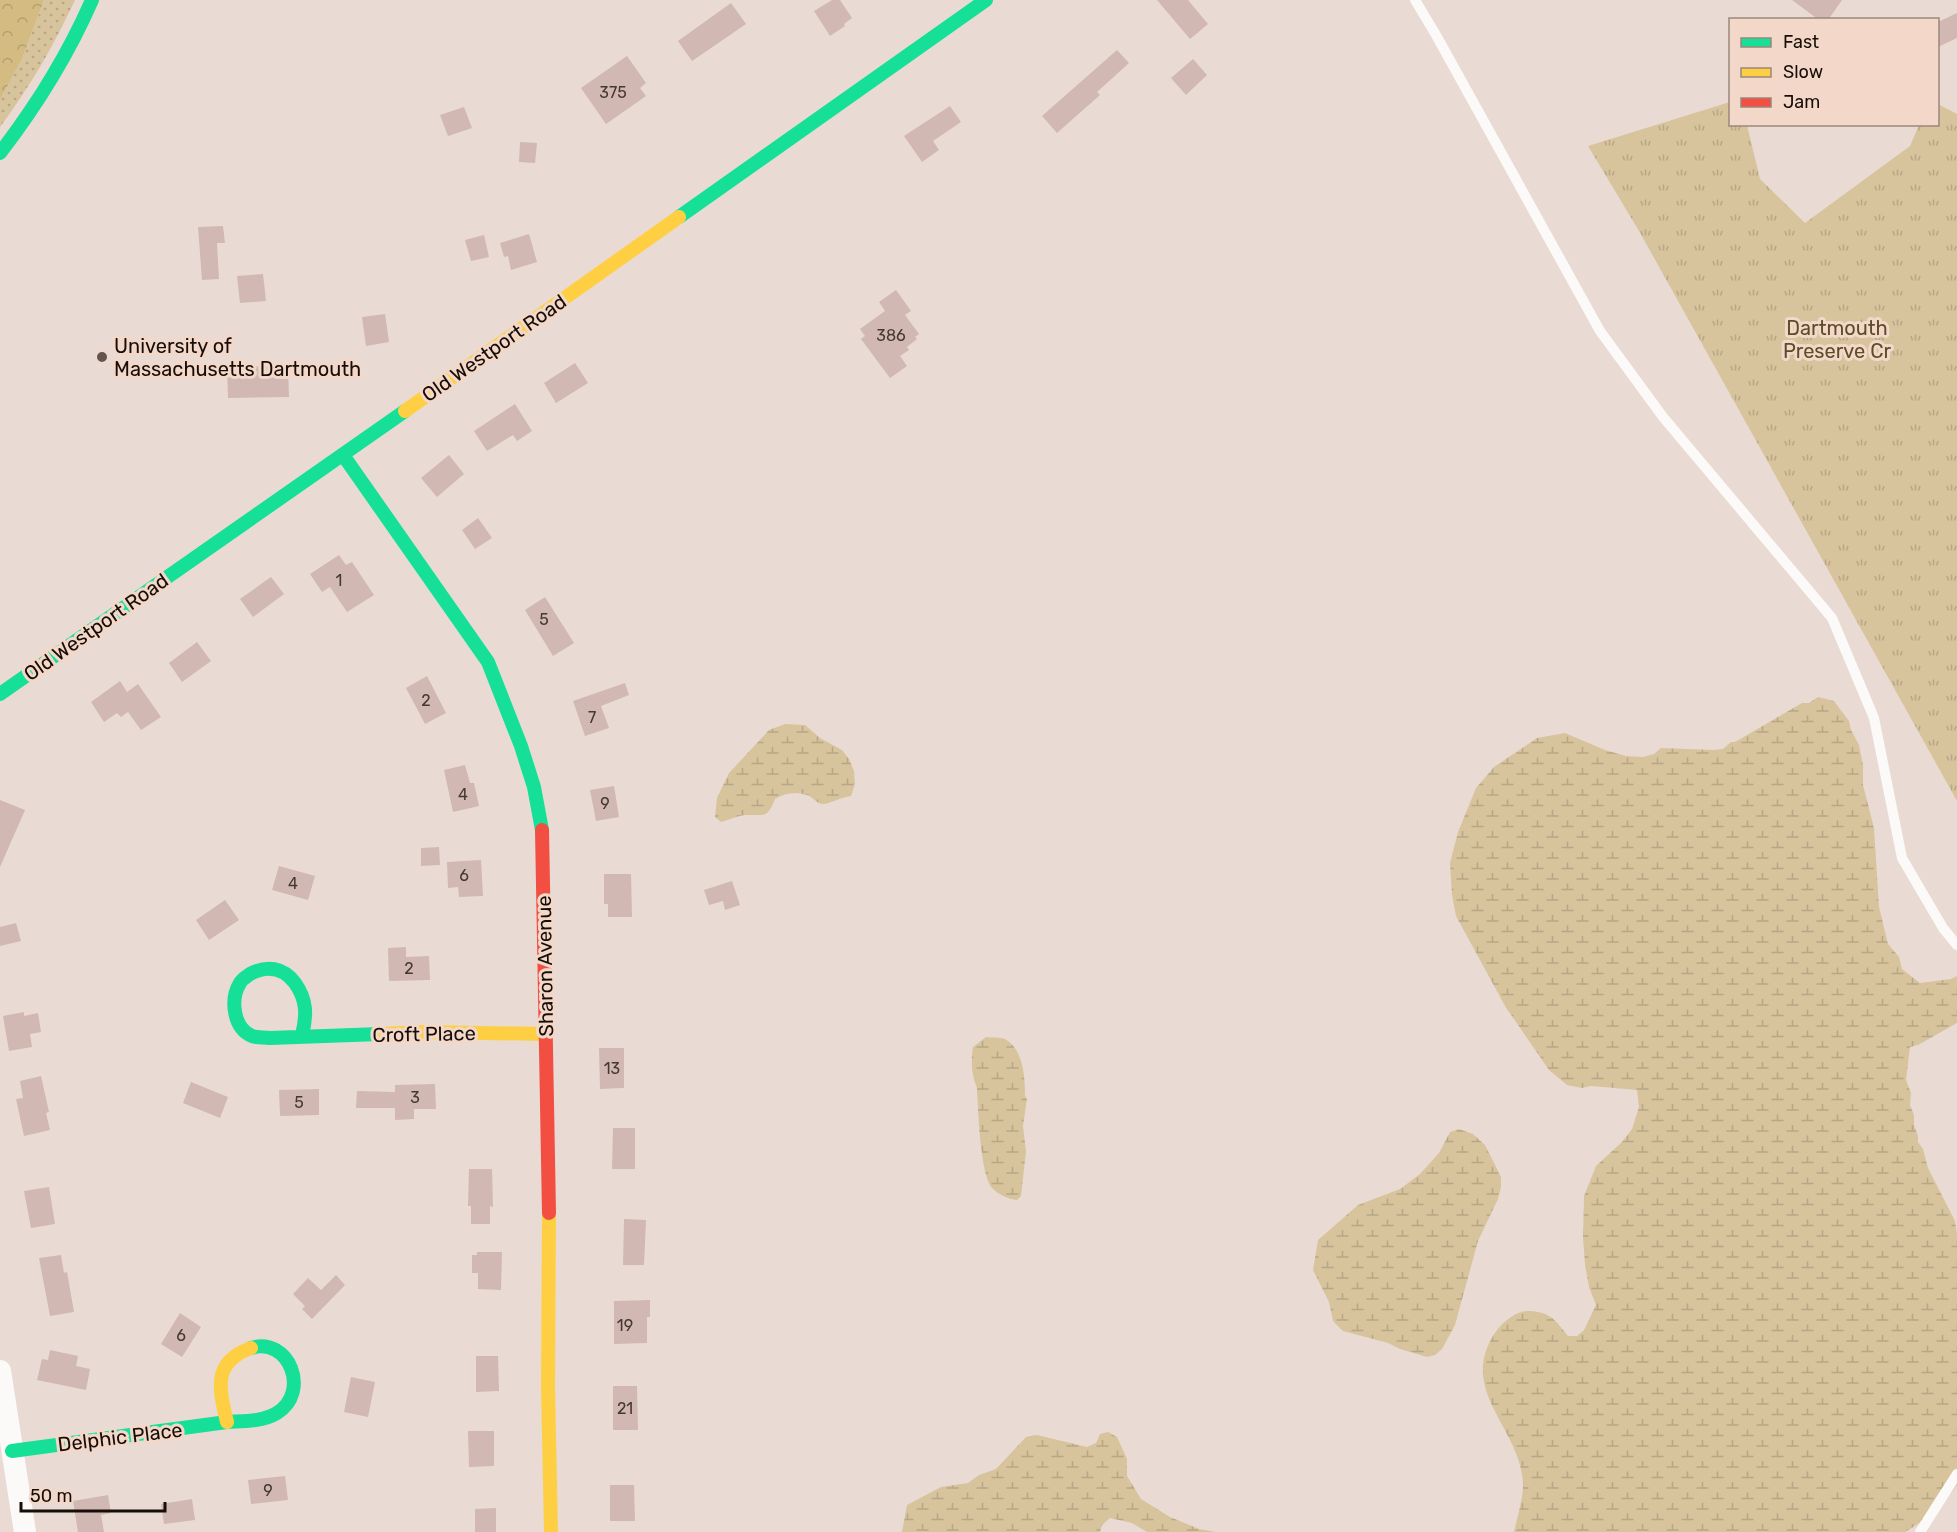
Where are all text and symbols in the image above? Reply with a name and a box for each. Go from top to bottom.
legend [1729,18,1939,126]
text: Fast [1783,31,1819,53]
text: Slow [1783,61,1823,83]
house number: 375 [599,83,627,102]
text: Jam [1783,91,1820,113]
street label: Old Westport Road [417,289,571,407]
park label: Dartmouth Preserve Cr [1783,316,1891,363]
house number: 386 [876,326,906,345]
place label: University of Massachusetts Dartmouth [114,334,361,381]
marker: University of Massachusetts Dartmouth [95,350,109,364]
street label: Old Westport Road [19,568,173,686]
house number: 1 [336,571,342,590]
house number: 5 [539,610,549,629]
house number: 2 [421,691,431,710]
house number: 7 [588,708,596,727]
house number: 4 [458,785,468,804]
house number: 9 [600,794,610,813]
house number: 6 [459,866,469,885]
house number: 4 [288,874,298,893]
street label: Sharon Avenue [532,895,558,1037]
house number: 2 [404,959,414,978]
street label: Croft Place [372,1021,476,1047]
house number: 13 [604,1059,620,1078]
house number: 3 [410,1088,420,1107]
house number: 5 [294,1093,304,1112]
house number: 19 [617,1316,633,1335]
house number: 6 [176,1326,186,1345]
house number: 21 [617,1399,633,1418]
street label: Delphic Place [56,1417,184,1457]
scale bar [21,1475,165,1513]
house number: 9 [263,1481,273,1500]
text: 50 m [30,1485,73,1507]

